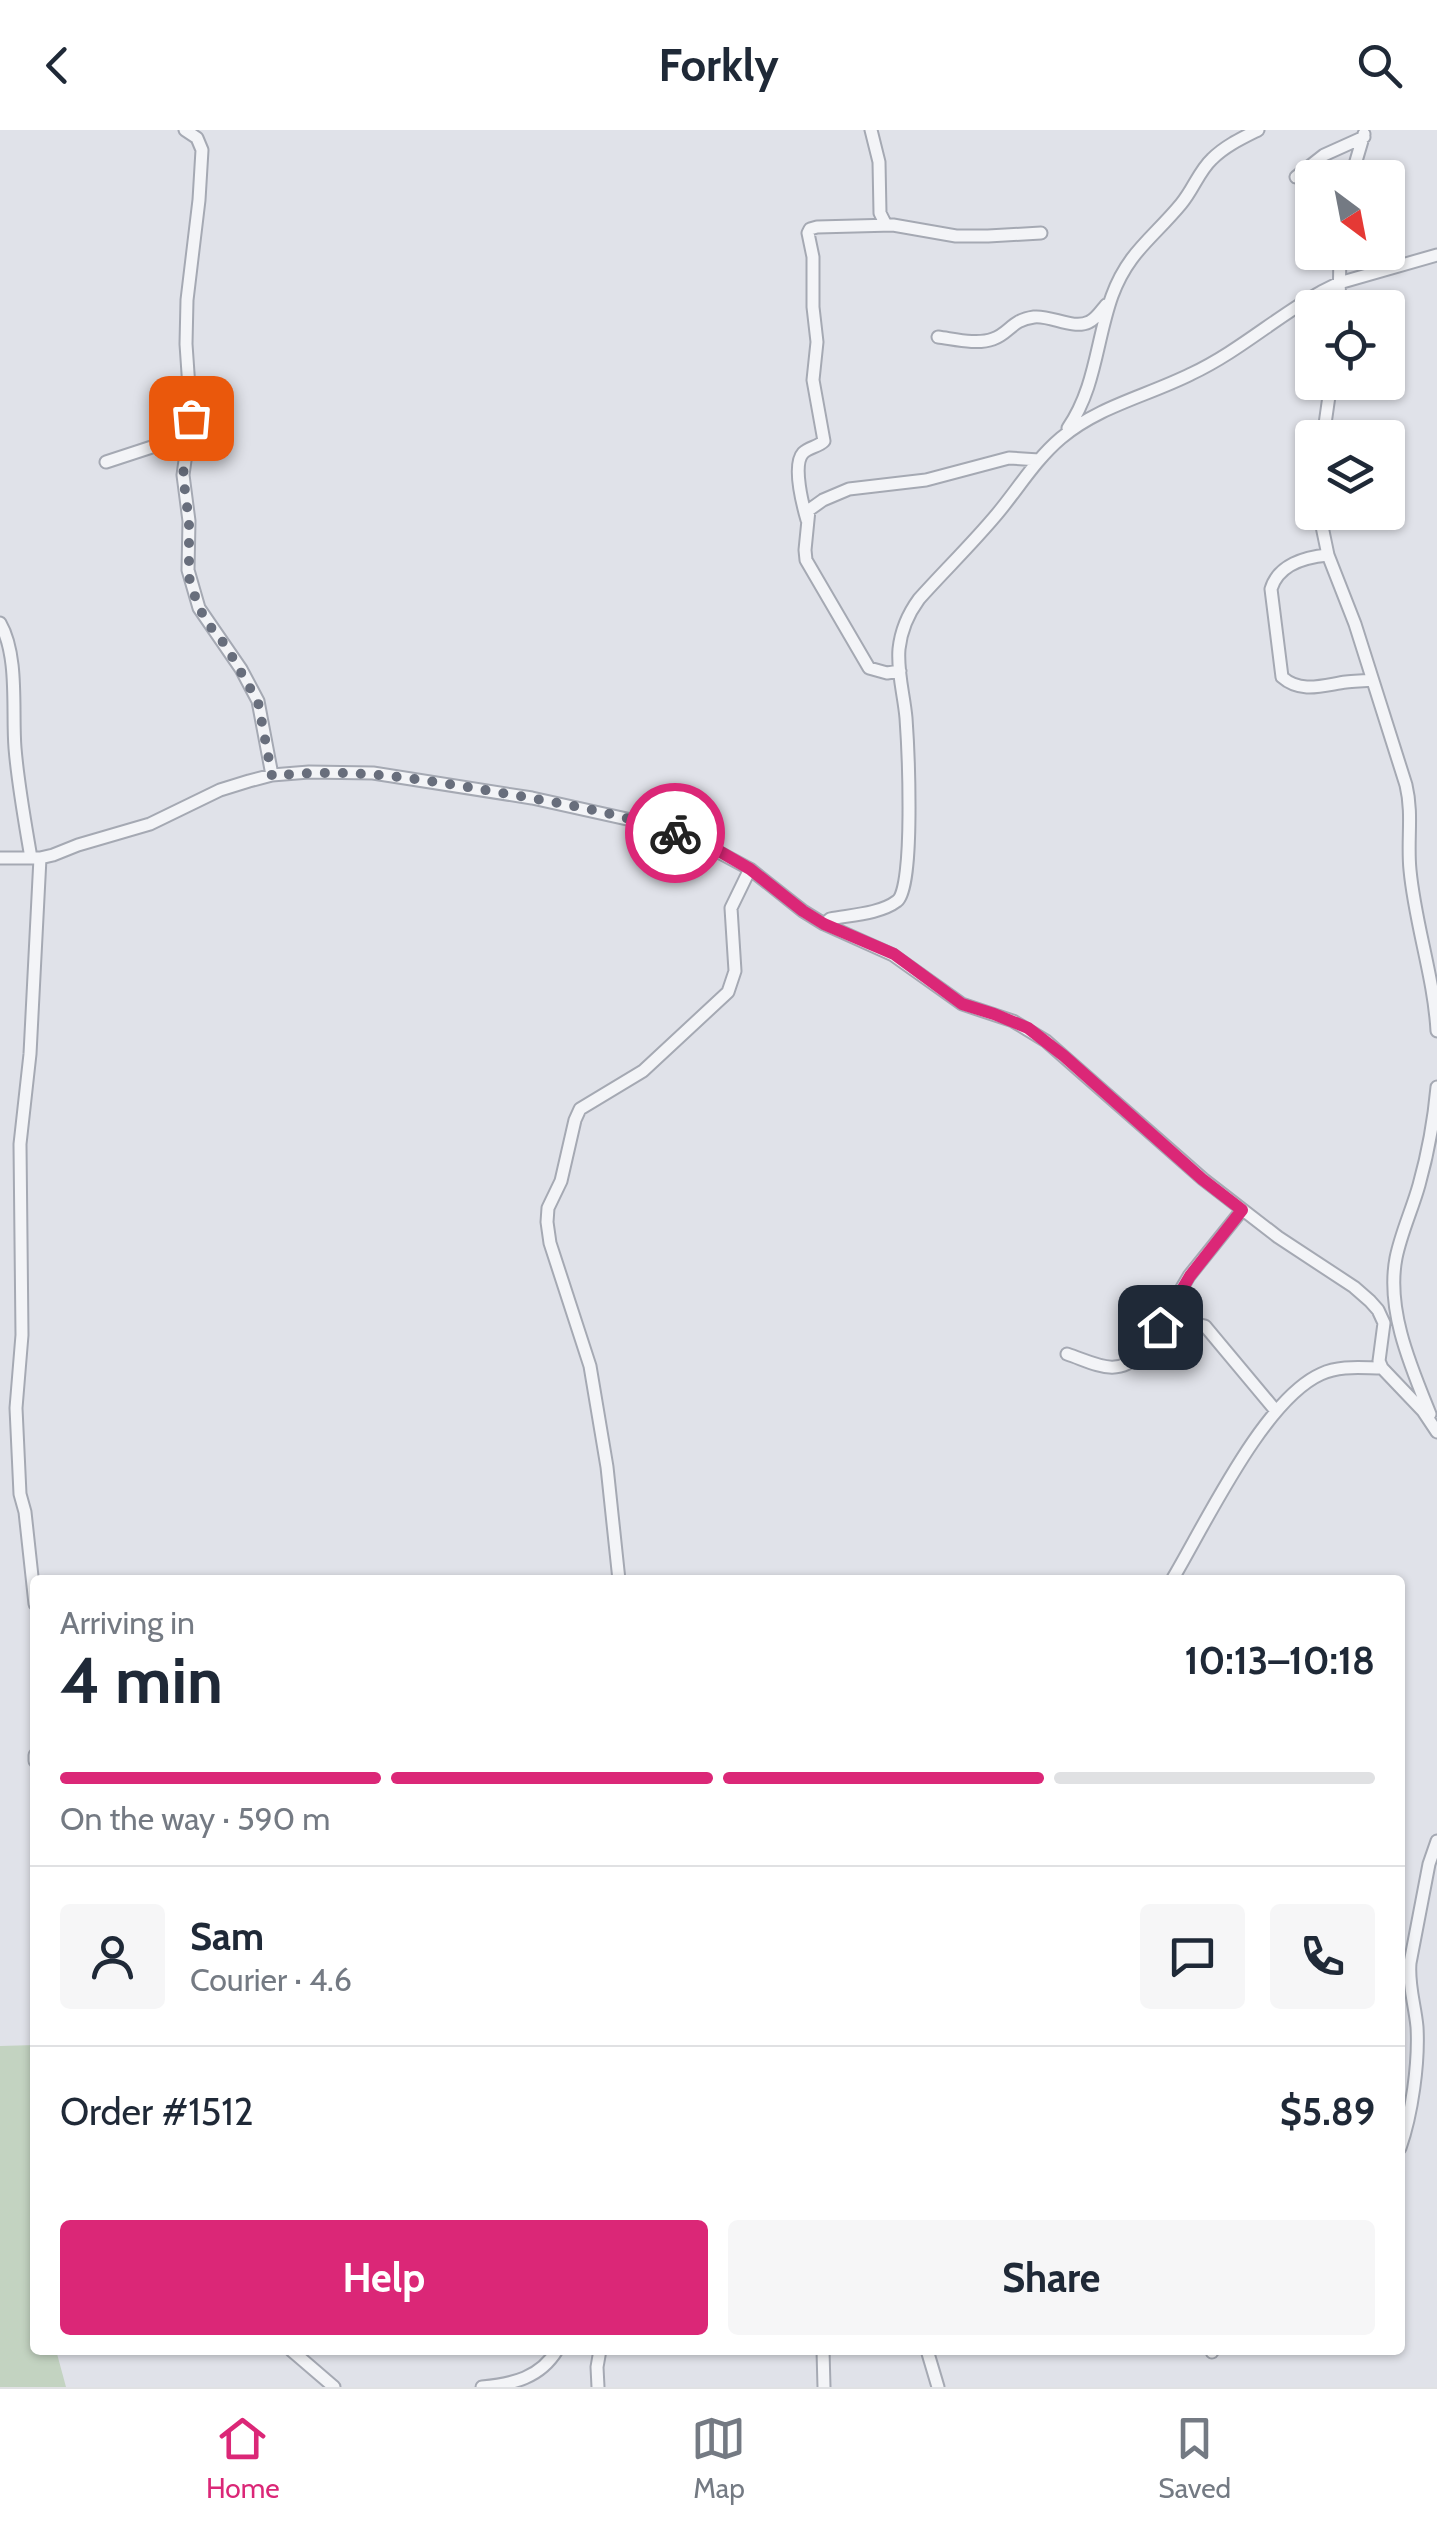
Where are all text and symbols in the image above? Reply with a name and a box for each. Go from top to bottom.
icon: back [30,38,85,93]
text: Forkly [658,38,779,92]
icon: search [1352,38,1407,93]
north arrow [1295,160,1405,270]
map controls [1295,160,1405,530]
button: locate [1295,290,1405,400]
pin [149,376,234,461]
icon: bag [164,391,219,446]
button: layers [1295,420,1405,530]
courier [625,783,725,883]
icon: bike [648,806,703,861]
pin [1118,1285,1203,1370]
icon: home [1133,1300,1188,1355]
text: Arriving in [60,1603,195,1642]
text: 10:13–10:18 [1184,1637,1375,1684]
text: 4 min [60,1640,223,1719]
text: On the way · 590 m [60,1799,330,1838]
button: person [60,1904,165,2009]
button: chat [1140,1904,1245,2009]
button: phone [1270,1904,1375,2009]
text: Sam [190,1913,264,1960]
text: Courier · 4.6 [190,1960,352,1999]
text: Order #1512 [60,2088,254,2135]
text: $5.89 [1280,2088,1375,2135]
button: Help [60,2220,708,2335]
button: Share [728,2220,1375,2335]
tab: Home [206,2411,280,2505]
tab: Map [691,2411,746,2505]
tab: Saved [1158,2411,1231,2505]

